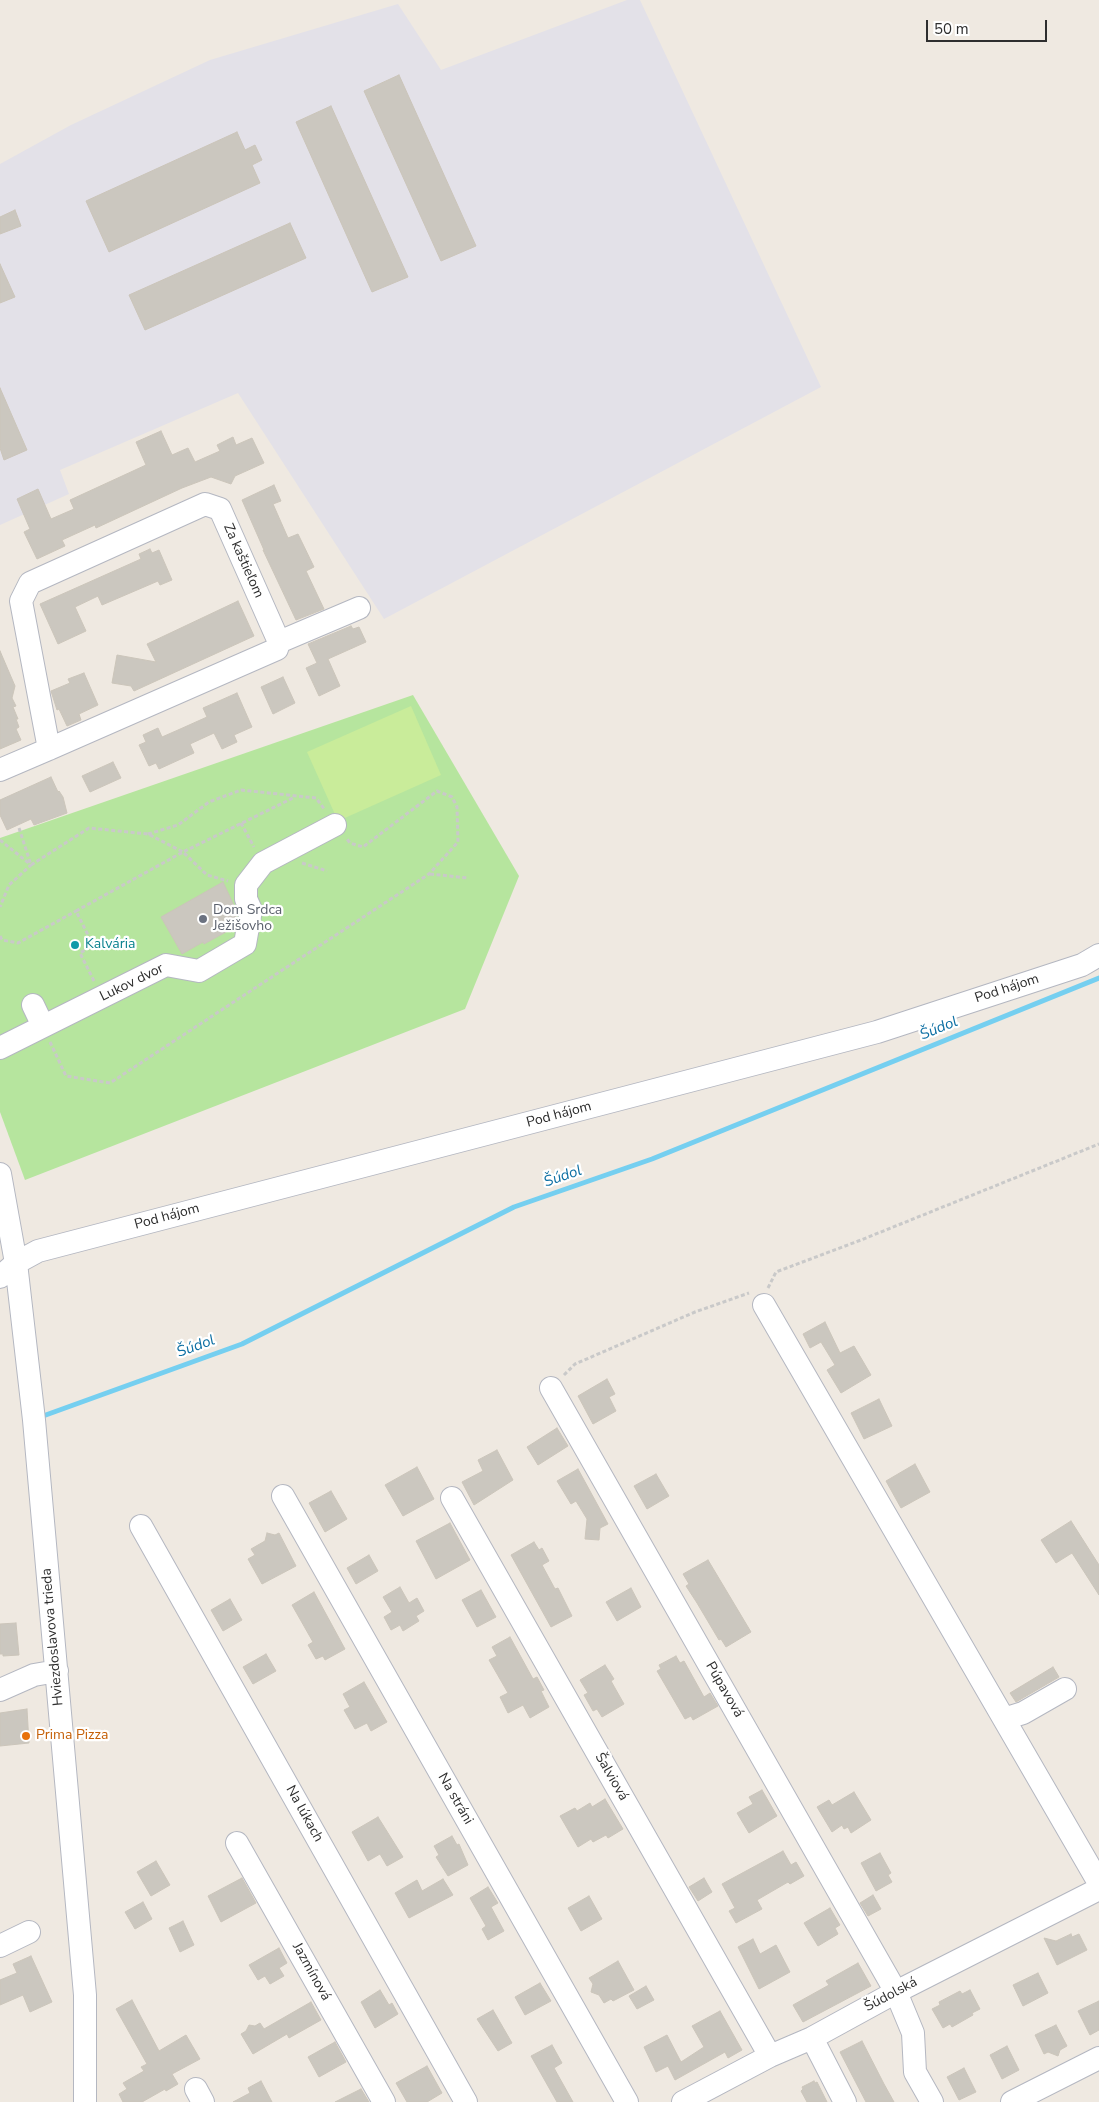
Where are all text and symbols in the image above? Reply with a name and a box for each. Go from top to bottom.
scale bar [929,10,1050,42]
text: 50 m [934,19,969,39]
street label: Za kaštieľom [219,521,267,601]
place label: Dom Srdca Ježišovho [213,903,282,936]
marker: Dom Srdca Ježišovho [197,913,209,925]
place label: Kalvária [85,937,135,953]
marker: Kalvária [69,939,81,951]
street label: Lukov dvor [97,960,167,1006]
street label: Pod hájom [973,971,1041,1007]
water label: Šúdol [917,1013,961,1045]
street label: Pod hájom [525,1098,593,1132]
water label: Šúdol [542,1162,584,1192]
street label: Pod hájom [133,1200,201,1234]
water label: Šúdol [175,1332,217,1362]
street label: Hviezdoslavova trieda [39,1567,67,1707]
street label: Púpavová [701,1659,747,1721]
place label: Prima Pizza [36,1728,108,1744]
marker: Prima Pizza [20,1730,32,1742]
street label: Šalviová [591,1750,631,1804]
street label: Na stráni [434,1770,476,1828]
street label: Na lúkach [282,1783,326,1845]
street label: Jazmínová [288,1940,334,2004]
street label: Šúdolská [862,1974,920,2016]

